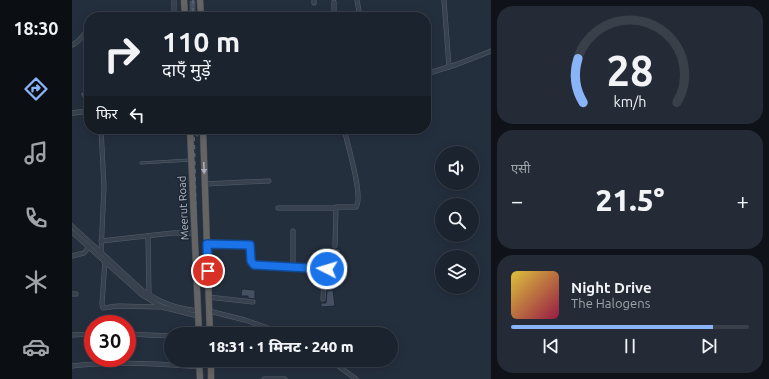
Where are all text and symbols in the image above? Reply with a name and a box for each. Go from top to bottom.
text: 18:30 [13,18,59,38]
text: 110 m [162,26,240,57]
icon: right [96,28,148,80]
text: 28 [607,47,653,94]
text: दाएँ मुड़ें [162,59,211,79]
icon: directions [22,75,50,103]
text: km/h [614,94,646,110]
icon: left [126,104,148,126]
text: फिर [96,105,118,122]
icon: music [22,139,50,167]
map controls [435,146,479,294]
button: sound [435,146,479,190]
text: एसी [511,161,530,175]
one-way arrow [201,162,207,175]
street label: Meerut Road [175,176,191,240]
text: 21.5° [595,183,665,217]
text: − [511,188,523,213]
text: + [737,188,749,213]
button: search [435,198,479,242]
icon: phone [22,204,50,232]
position arrow [306,248,348,290]
button: layers [435,250,479,294]
pin [191,254,225,288]
icon: arrive [197,260,219,282]
icon: climate [22,268,50,296]
text: Night Drive [571,279,652,296]
text: The Halogens [571,296,650,310]
speed limit sign: 30 [84,315,136,367]
icon: car [22,333,50,361]
icon: previous [540,335,562,357]
icon: pause [619,335,641,357]
icon: next [698,335,720,357]
text: 18:31 · 1 मिनट · 240 m [208,338,354,355]

